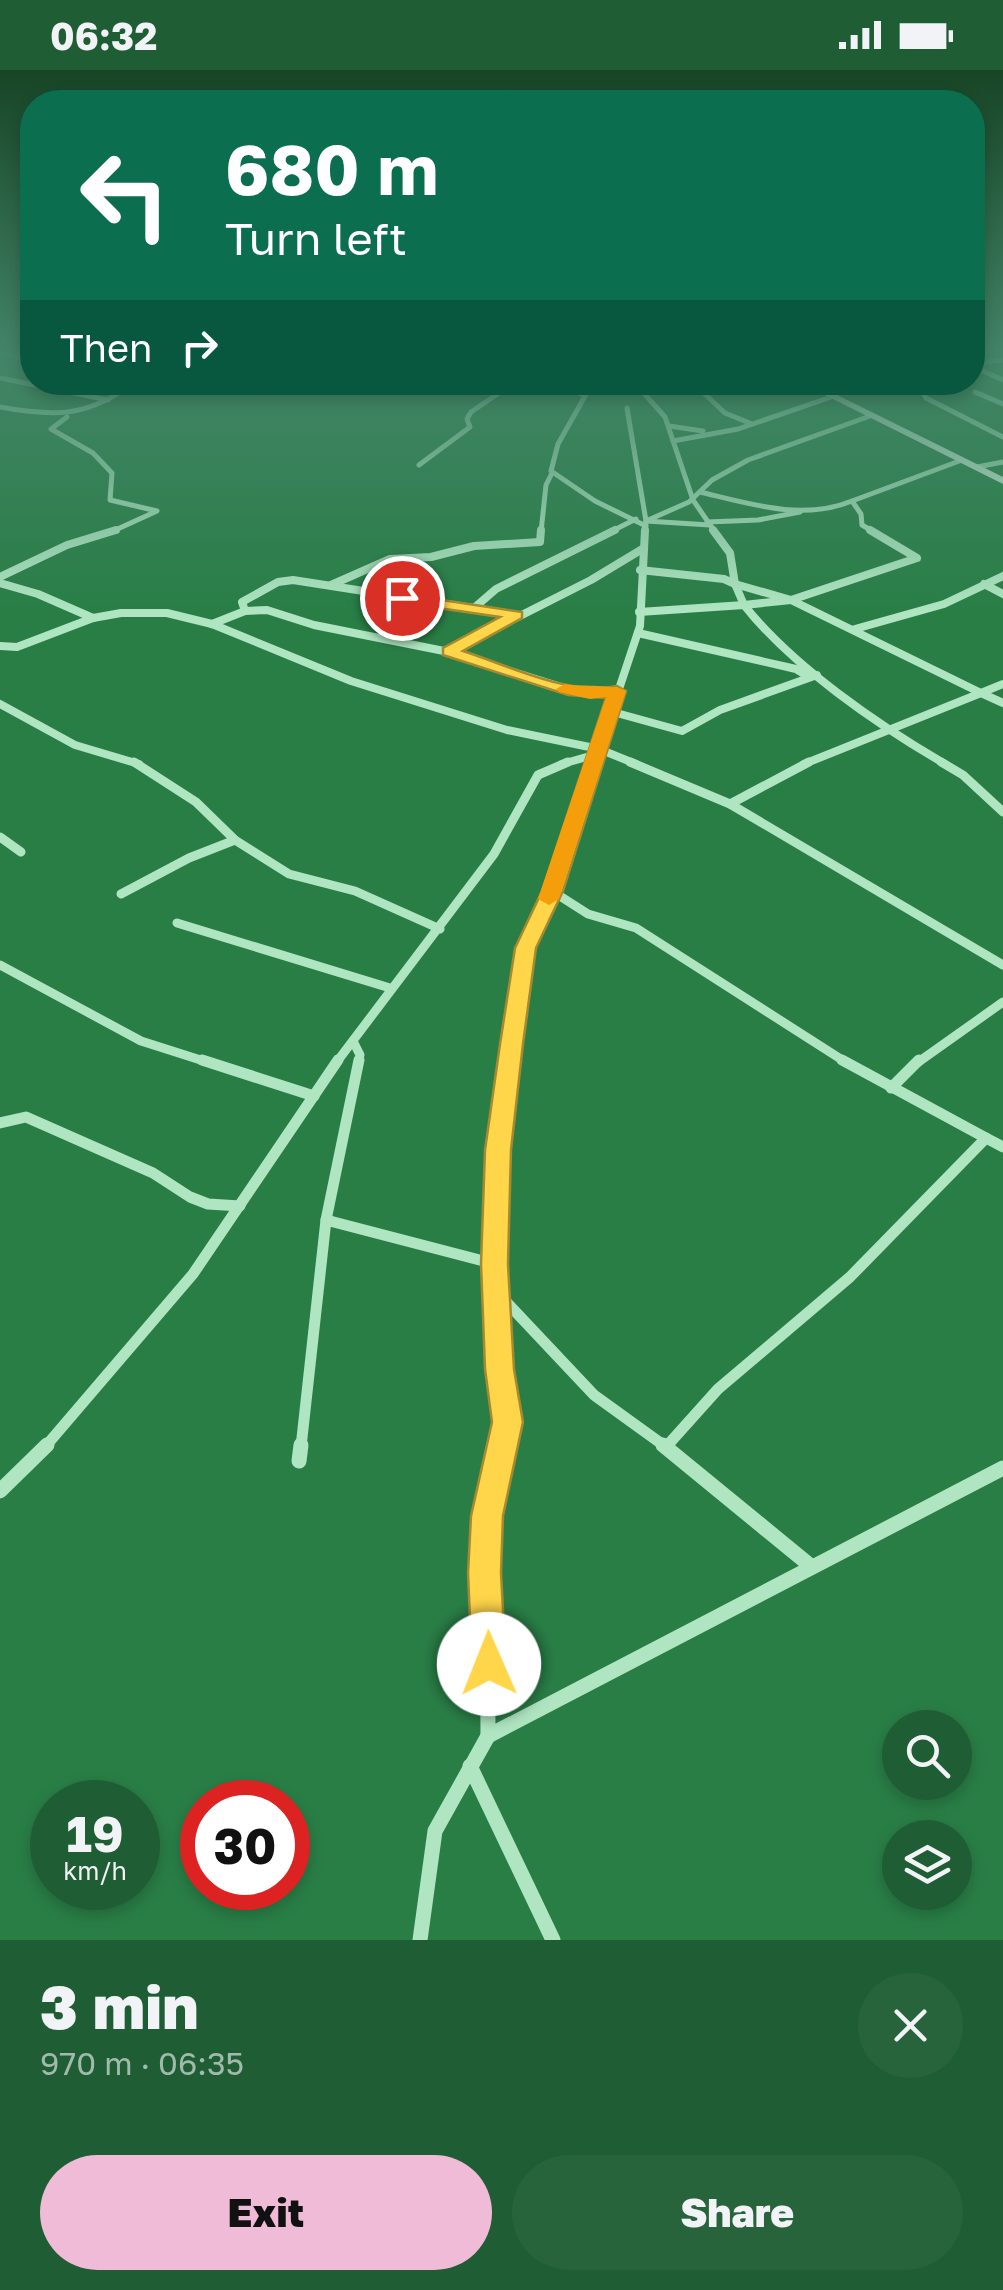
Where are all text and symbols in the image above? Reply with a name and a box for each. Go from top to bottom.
text: 06:32 [50,13,157,58]
text: 680 m [225,126,439,210]
icon: left [60,130,190,260]
text: Turn left [225,211,407,265]
icon: right [172,320,227,375]
text: Then [60,325,152,370]
pin [360,556,445,641]
icon: arrive [375,571,430,626]
position arrow [437,1612,541,1716]
map controls [882,1710,972,1910]
button: search [882,1710,972,1800]
speed limit sign: 30 [180,1780,310,1910]
text: 19 [66,1803,124,1863]
button: layers [882,1820,972,1910]
text: km/h [63,1855,127,1886]
text: 3 min [40,1970,199,2042]
button: close [858,1973,963,2078]
text: 970 m · 06:35 [40,2044,244,2082]
button: Exit [40,2155,492,2270]
button: Share [512,2155,963,2270]

